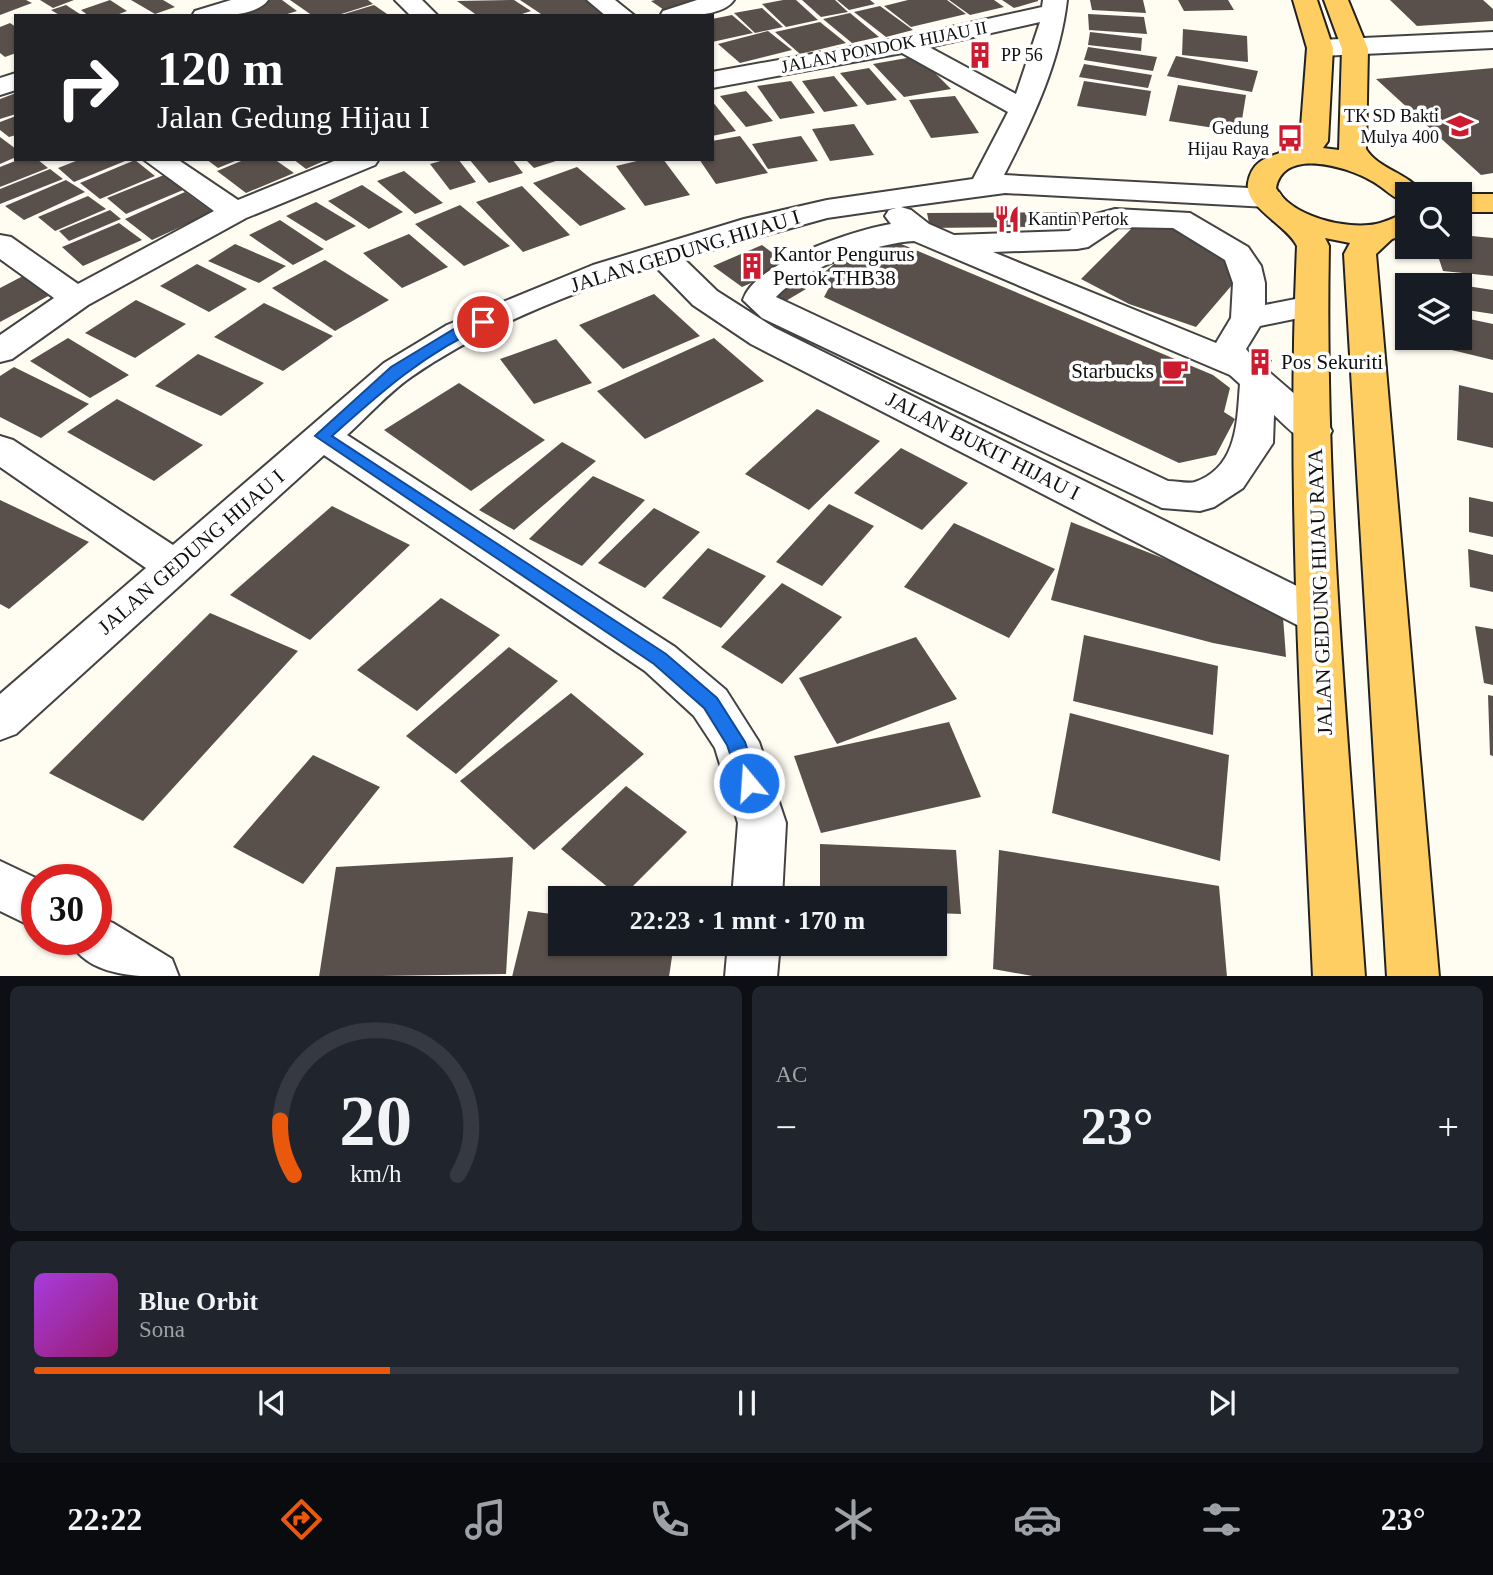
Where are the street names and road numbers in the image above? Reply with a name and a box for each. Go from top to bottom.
street label: JALAN PONDOK HIJAU II [779,17,989,77]
street label: JALAN GEDUNG HIJAU I [567,205,803,297]
street label: JALAN BUKIT HIJAU I [882,387,1084,505]
street label: JALAN GEDUNG HIJAU RAYA [1303,447,1337,736]
street label: JALAN GEDUNG HIJAU I [93,465,289,639]

